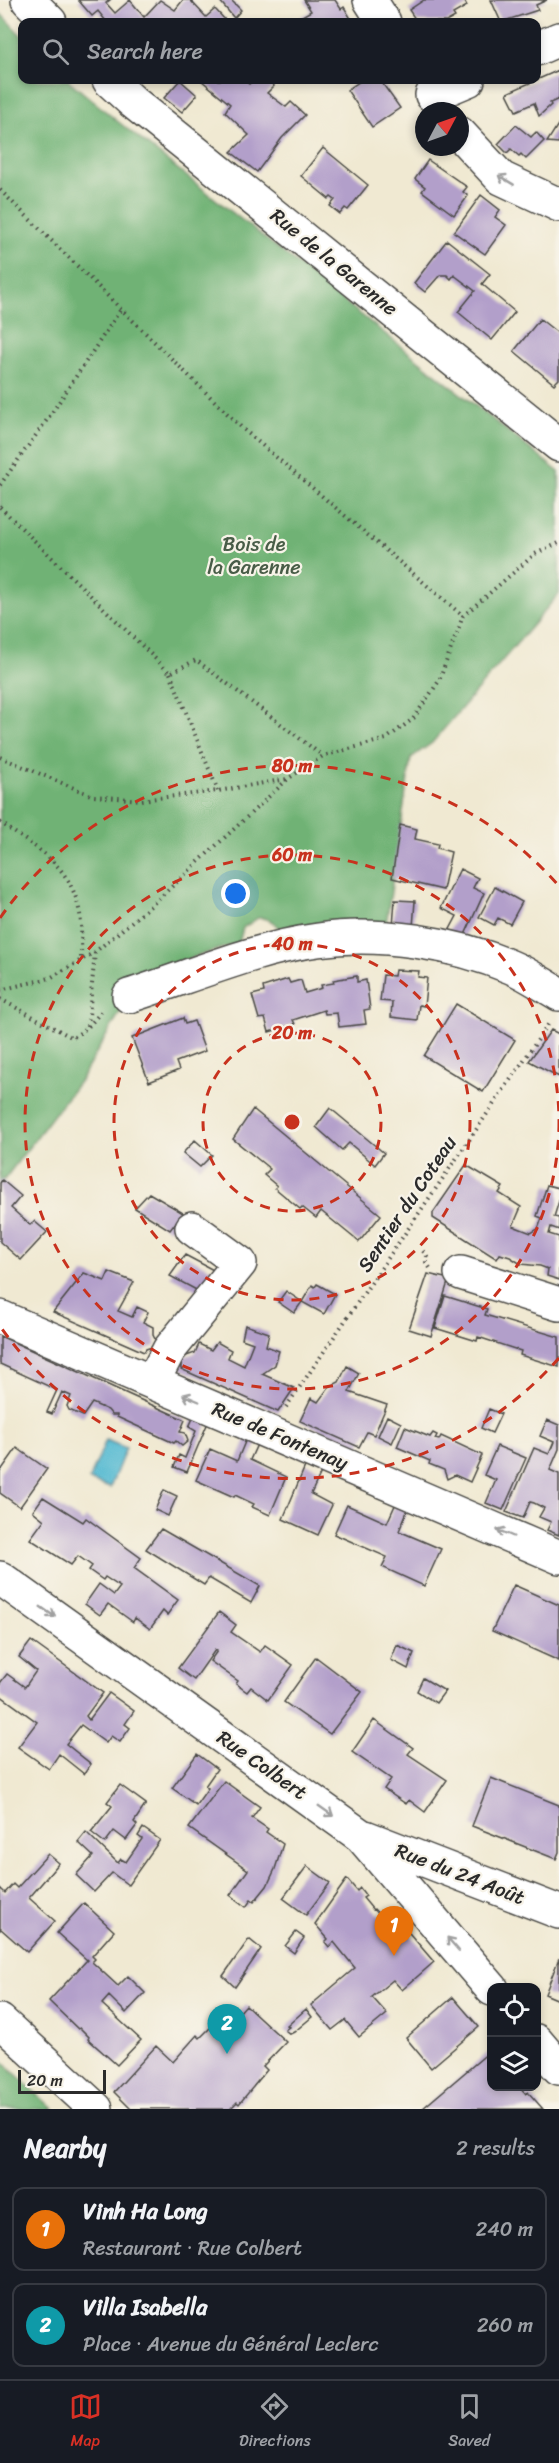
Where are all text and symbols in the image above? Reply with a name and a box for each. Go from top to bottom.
search box [18,18,541,84]
text: Search here [87,32,203,71]
icon: search [39,35,72,68]
north arrow [415,102,469,156]
one-way arrow [498,173,515,185]
street label: Rue de la Garenne [262,199,406,325]
park label: Bois de la Garenne [207,527,301,585]
text: 80 m [271,750,313,782]
text: 60 m [271,839,312,871]
your location [221,879,250,908]
text: 40 m [270,928,313,960]
text: 20 m [271,1017,312,1049]
centre of rings [282,1112,302,1132]
street label: Sentier du Coteau [348,1128,466,1280]
one-way arrow [183,1392,201,1403]
street label: Rue de Fontenay [206,1392,354,1481]
one-way arrow [497,1527,515,1539]
one-way arrow [39,1606,55,1618]
street label: Rue Colbert [209,1721,315,1809]
one-way arrow [318,1804,334,1817]
street label: Rue du 24 Août [390,1833,530,1915]
pin: 1 [374,1906,414,1956]
one-way arrow [447,1936,460,1952]
map controls [487,1983,541,2091]
button: locate [487,1983,541,2037]
pin: 2 [208,2004,246,2054]
button: layers [487,2037,541,2091]
text: 20 m [27,2066,63,2095]
scale bar [18,2067,106,2094]
text: Nearby [24,2125,106,2171]
text: 2 results [456,2131,535,2166]
text: Vinh Ha Long [83,2192,208,2231]
text: 1 [41,2212,50,2247]
text: 240 m [476,2212,533,2247]
text: Restaurant · Rue Colbert [83,2231,302,2266]
text: Villa Isabella [83,2288,207,2327]
text: 2 [40,2308,51,2343]
text: 260 m [477,2308,533,2343]
text: Place · Avenue du Général Leclerc [83,2327,378,2362]
tab: Map [69,2390,102,2455]
tab: Directions [239,2390,311,2455]
tab: Saved [448,2390,490,2455]

